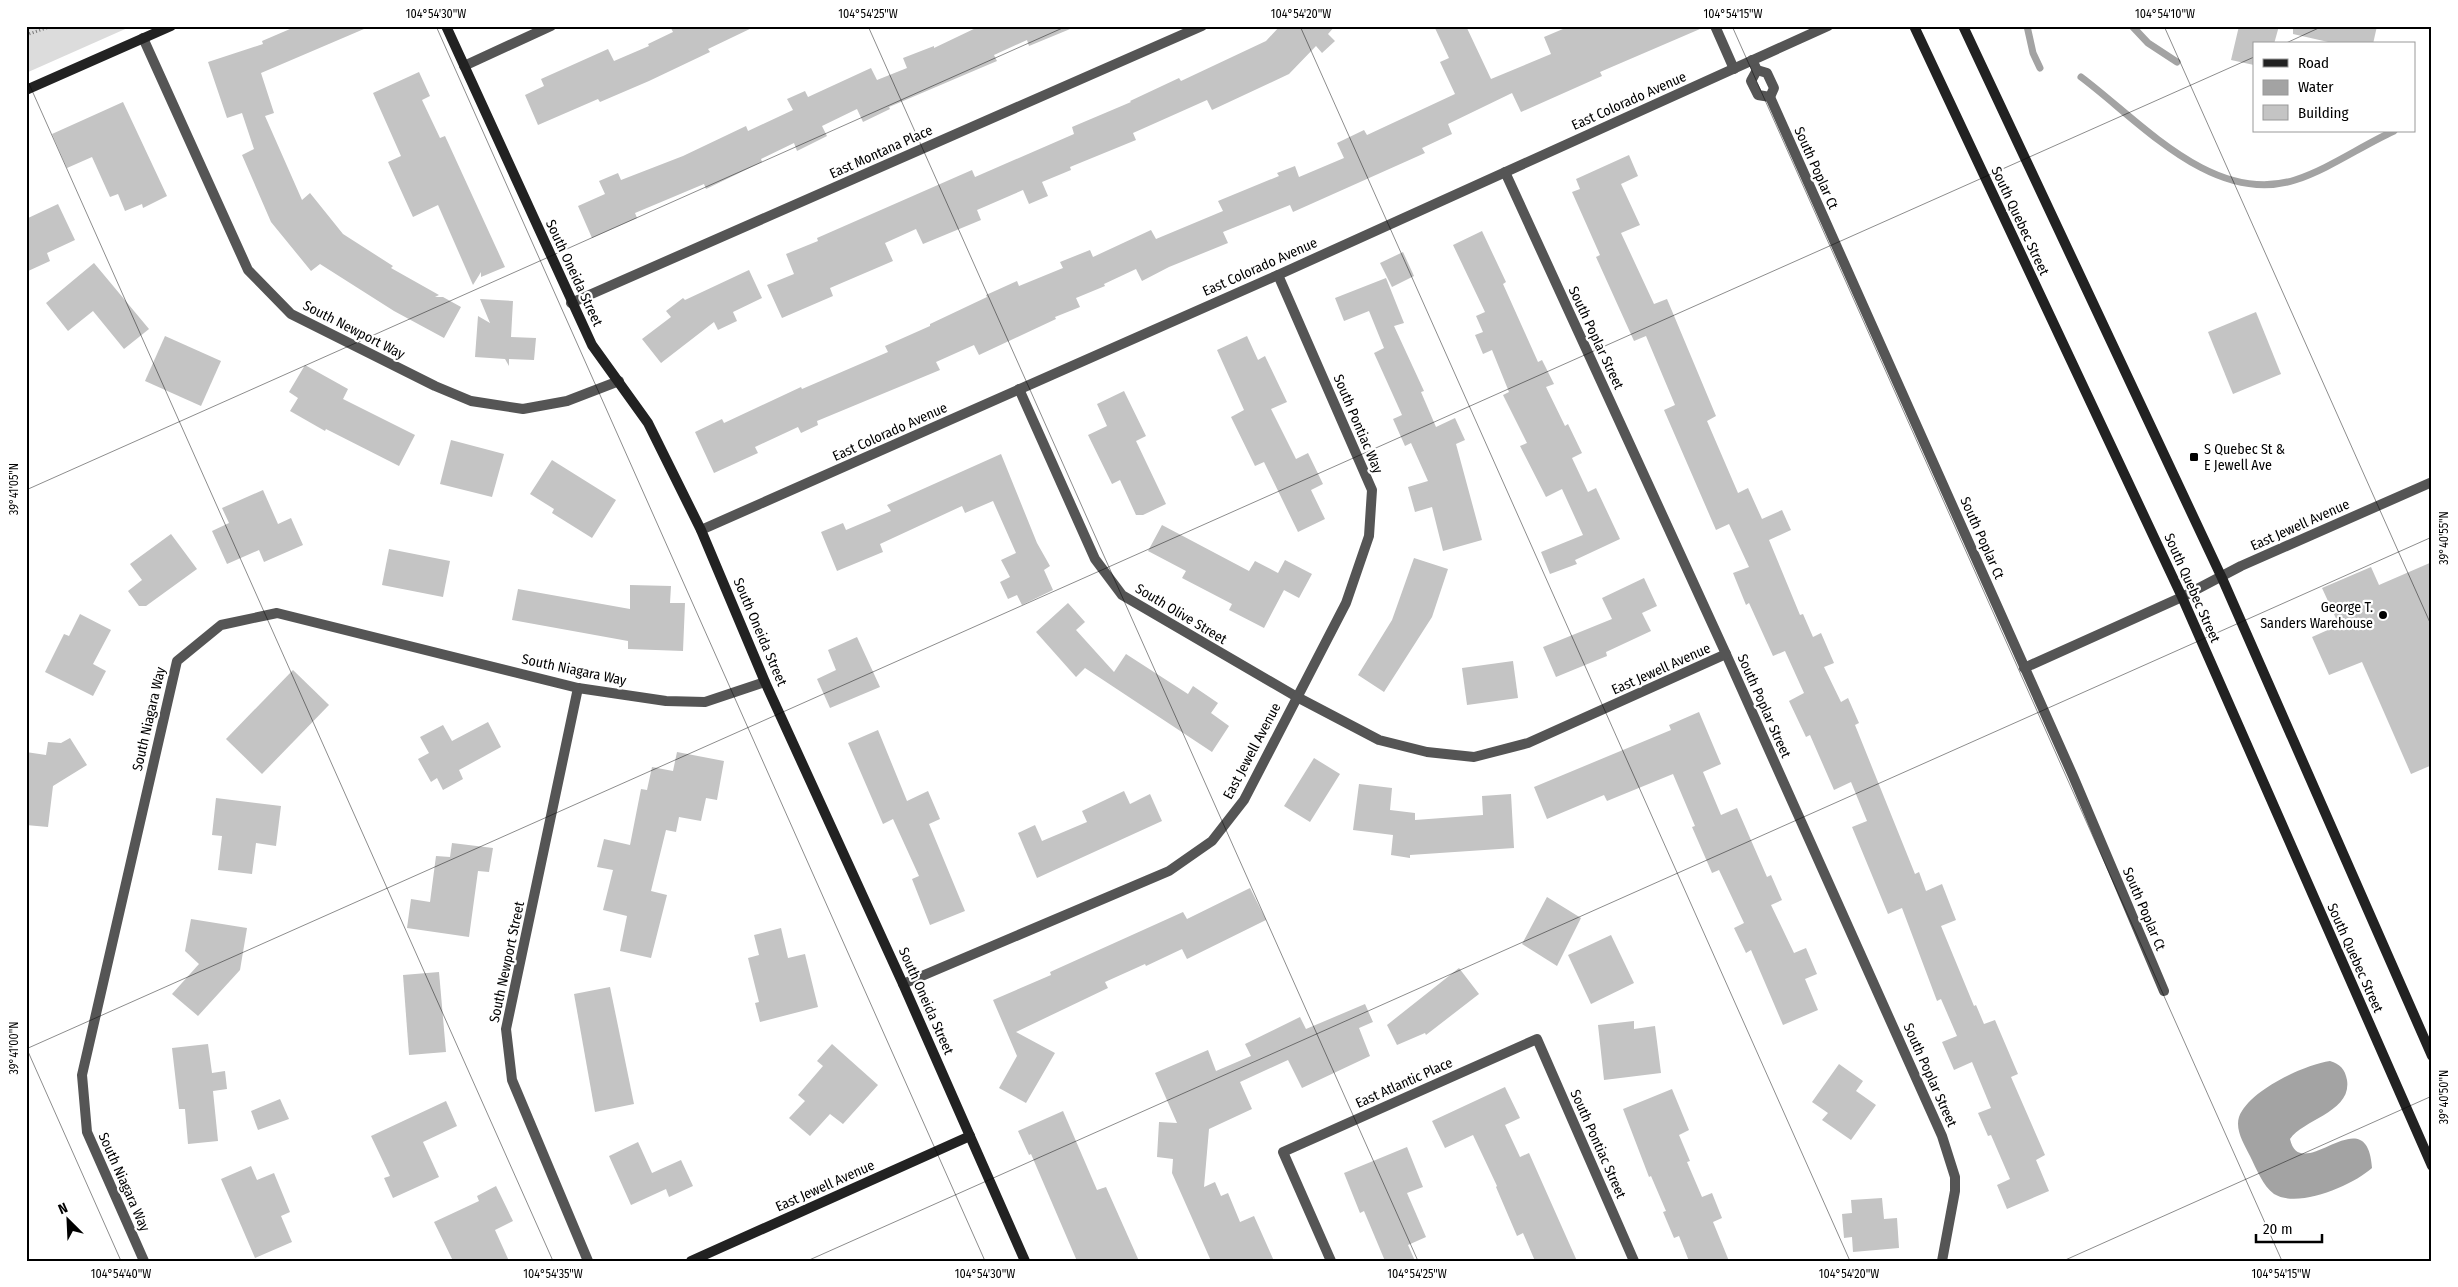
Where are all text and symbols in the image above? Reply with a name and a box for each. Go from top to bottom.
text: 104°54'30"W [406,7,466,21]
text: 104°54'25"W [838,7,898,21]
text: 104°54'20"W [1271,7,1331,21]
text: 104°54'15"W [1704,7,1762,21]
text: 104°54'10"W [2135,7,2195,21]
legend [2253,42,2416,132]
text: Road [2298,54,2329,72]
street label: East Colorado Avenue [1569,68,1689,134]
text: Water [2298,78,2334,96]
text: Building [2298,104,2349,122]
street label: East Montana Place [827,122,935,182]
street label: South Poplar Ct [1790,124,1842,212]
street label: South Quebec Street [1987,164,2053,278]
street label: South Oneida Street [542,217,606,329]
street label: East Colorado Avenue [1200,234,1320,300]
street label: South Poplar Street [1565,284,1627,393]
street label: South Newport Way [300,297,408,363]
street label: South Pontiac Way [1330,372,1387,477]
street label: East Colorado Avenue [830,399,950,465]
place label: S Quebec St & E Jewell Ave [2204,441,2285,474]
marker: S Quebec St & E Jewell Ave [2188,451,2200,463]
text: 39°41'05"N [7,463,21,515]
street label: South Poplar Ct [1956,494,2008,582]
street label: East Jewell Avenue [2248,496,2352,554]
text: 39°40'55"N [2437,511,2451,565]
street label: South Quebec Street [2160,531,2224,646]
street label: South Oneida Street [730,575,791,689]
street label: South Olive Street [1132,580,1230,648]
place label: George T. Sanders Warehouse [2260,599,2373,632]
marker: George T. Sanders Warehouse [2377,609,2389,621]
street label: East Jewell Avenue [1609,640,1713,698]
street label: South Niagara Way [520,651,629,690]
street label: South Poplar Street [1734,652,1795,761]
street label: South Niagara Way [129,665,169,773]
street label: East Jewell Avenue [1219,700,1285,802]
street label: South Poplar Ct [2119,865,2169,953]
street label: South Newport Street [486,899,528,1024]
street label: South Quebec Street [2323,901,2387,1016]
street label: South Oneida Street [895,945,957,1058]
text: 39°41'00"N [7,1021,21,1075]
street label: South Poplar Street [1900,1021,1961,1130]
street label: East Atlantic Place [1353,1054,1455,1112]
text: 39°40'50"N [2437,1070,2451,1124]
street label: South Pontiac Street [1566,1087,1630,1201]
street label: South Niagara Way [95,1130,154,1235]
street label: East Jewell Avenue [773,1157,877,1215]
north arrow [42,1194,92,1244]
text: N [56,1199,70,1218]
scale bar [2256,1212,2322,1244]
text: 20 m [2263,1220,2293,1238]
text: 104°54'40"W [91,1267,151,1281]
text: 104°54'35"W [523,1267,583,1281]
text: 104°54'30"W [955,1267,1015,1281]
text: 104°54'25"W [1387,1267,1447,1281]
text: 104°54'20"W [1819,1267,1879,1281]
text: 104°54'15"W [2252,1267,2310,1281]

